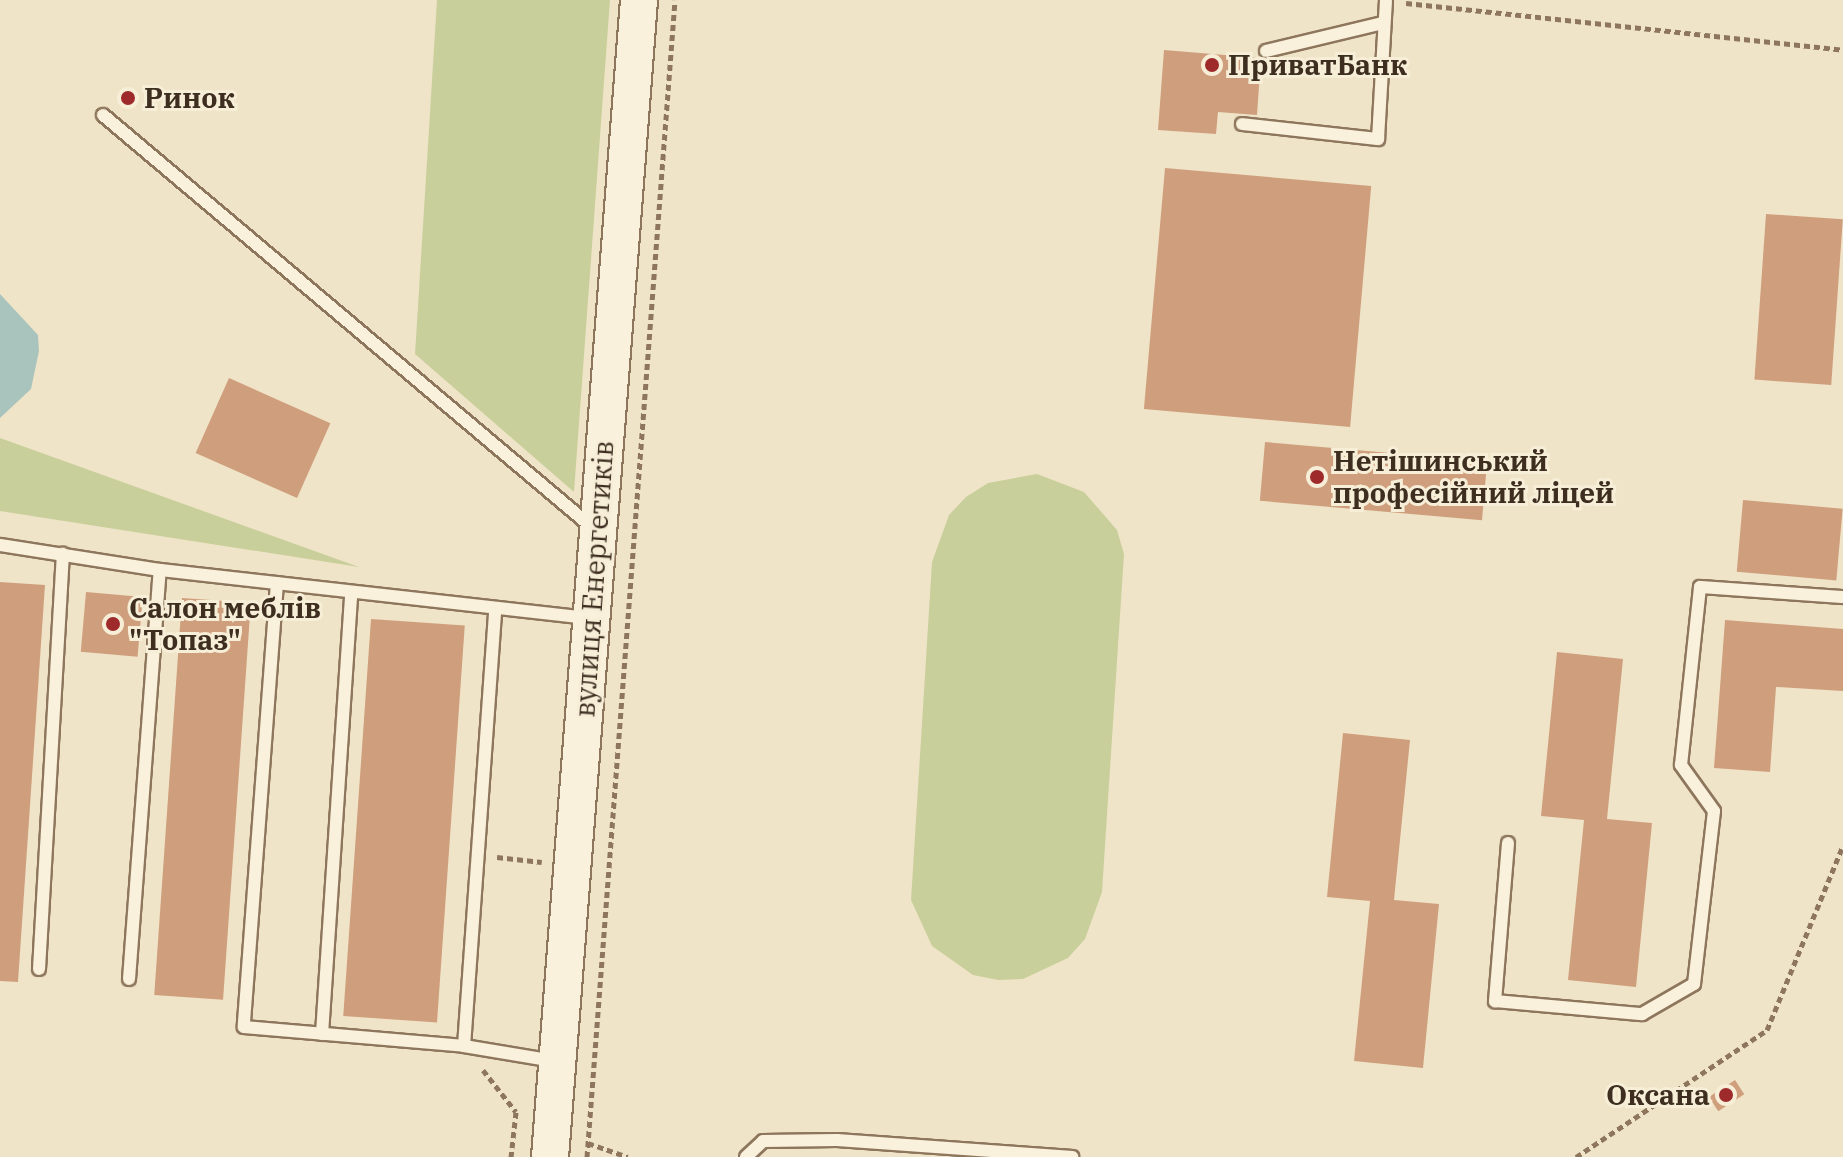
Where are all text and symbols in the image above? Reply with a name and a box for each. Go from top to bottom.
place label: ПриватБанк [1228,48,1407,82]
marker: ПриватБанк [1203,56,1221,74]
place label: Ринок [144,81,235,115]
marker: Ринок [119,89,137,107]
street label: вулиця Енергетиків [568,440,620,718]
place label: Нетішинський професійний ліцей [1333,444,1614,510]
marker: Нетішинський професійний ліцей [1308,468,1326,486]
place label: Салон меблів "Топаз" [129,591,321,657]
marker: Салон меблів "Топаз" [104,615,122,633]
place label: Оксана [1606,1078,1710,1112]
marker: Оксана [1717,1086,1735,1104]

